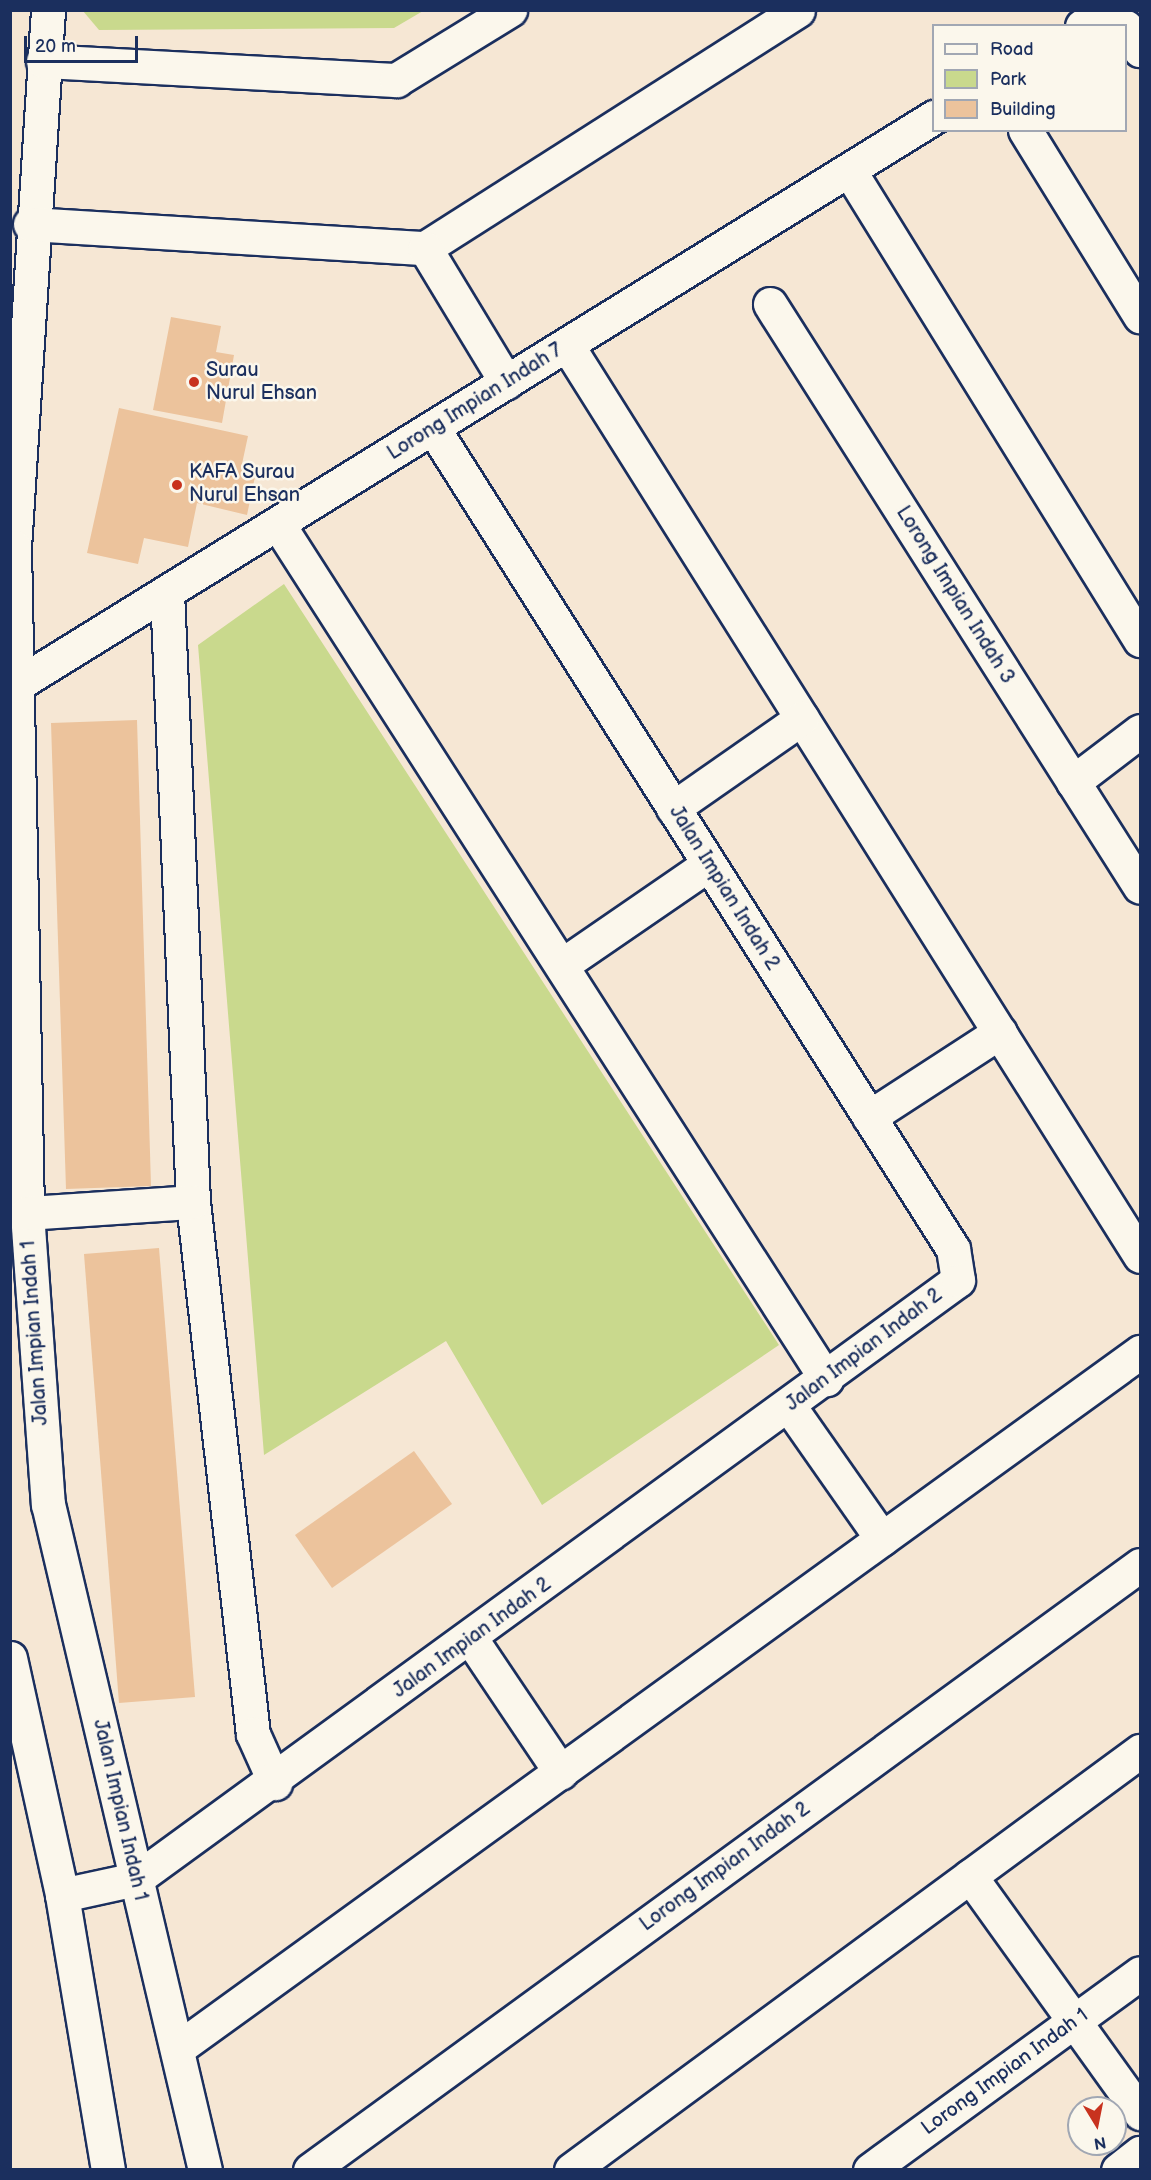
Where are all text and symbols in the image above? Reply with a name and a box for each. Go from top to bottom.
scale bar [27,24,141,62]
legend [932,24,1127,132]
text: 20 m [35,36,76,57]
text: Road [990,39,1034,60]
text: Park [990,69,1026,90]
text: Building [990,99,1056,120]
street label: Lorong Impian Indah 7 [383,338,567,466]
place label: Surau Nurul Ehsan [206,358,317,405]
marker: Surau Nurul Ehsan [187,375,201,389]
place label: KAFA Surau Nurul Ehsan [189,461,300,508]
marker: KAFA Surau Nurul Ehsan [170,478,184,492]
street label: Lorong Impian Indah 3 [891,502,1019,688]
street label: Jalan Impian Indah 2 [664,801,784,975]
street label: Jalan Impian Indah 1 [17,1240,53,1426]
street label: Jalan Impian Indah 2 [781,1283,947,1417]
street label: Jalan Impian Indah 2 [388,1573,556,1703]
street label: Jalan Impian Indah 1 [87,1717,153,1903]
street label: Lorong Impian Indah 2 [635,1797,815,1937]
street label: Lorong Impian Indah 1 [917,2003,1093,2141]
north arrow [1067,2096,1127,2156]
text: N [1092,2132,1107,2153]

